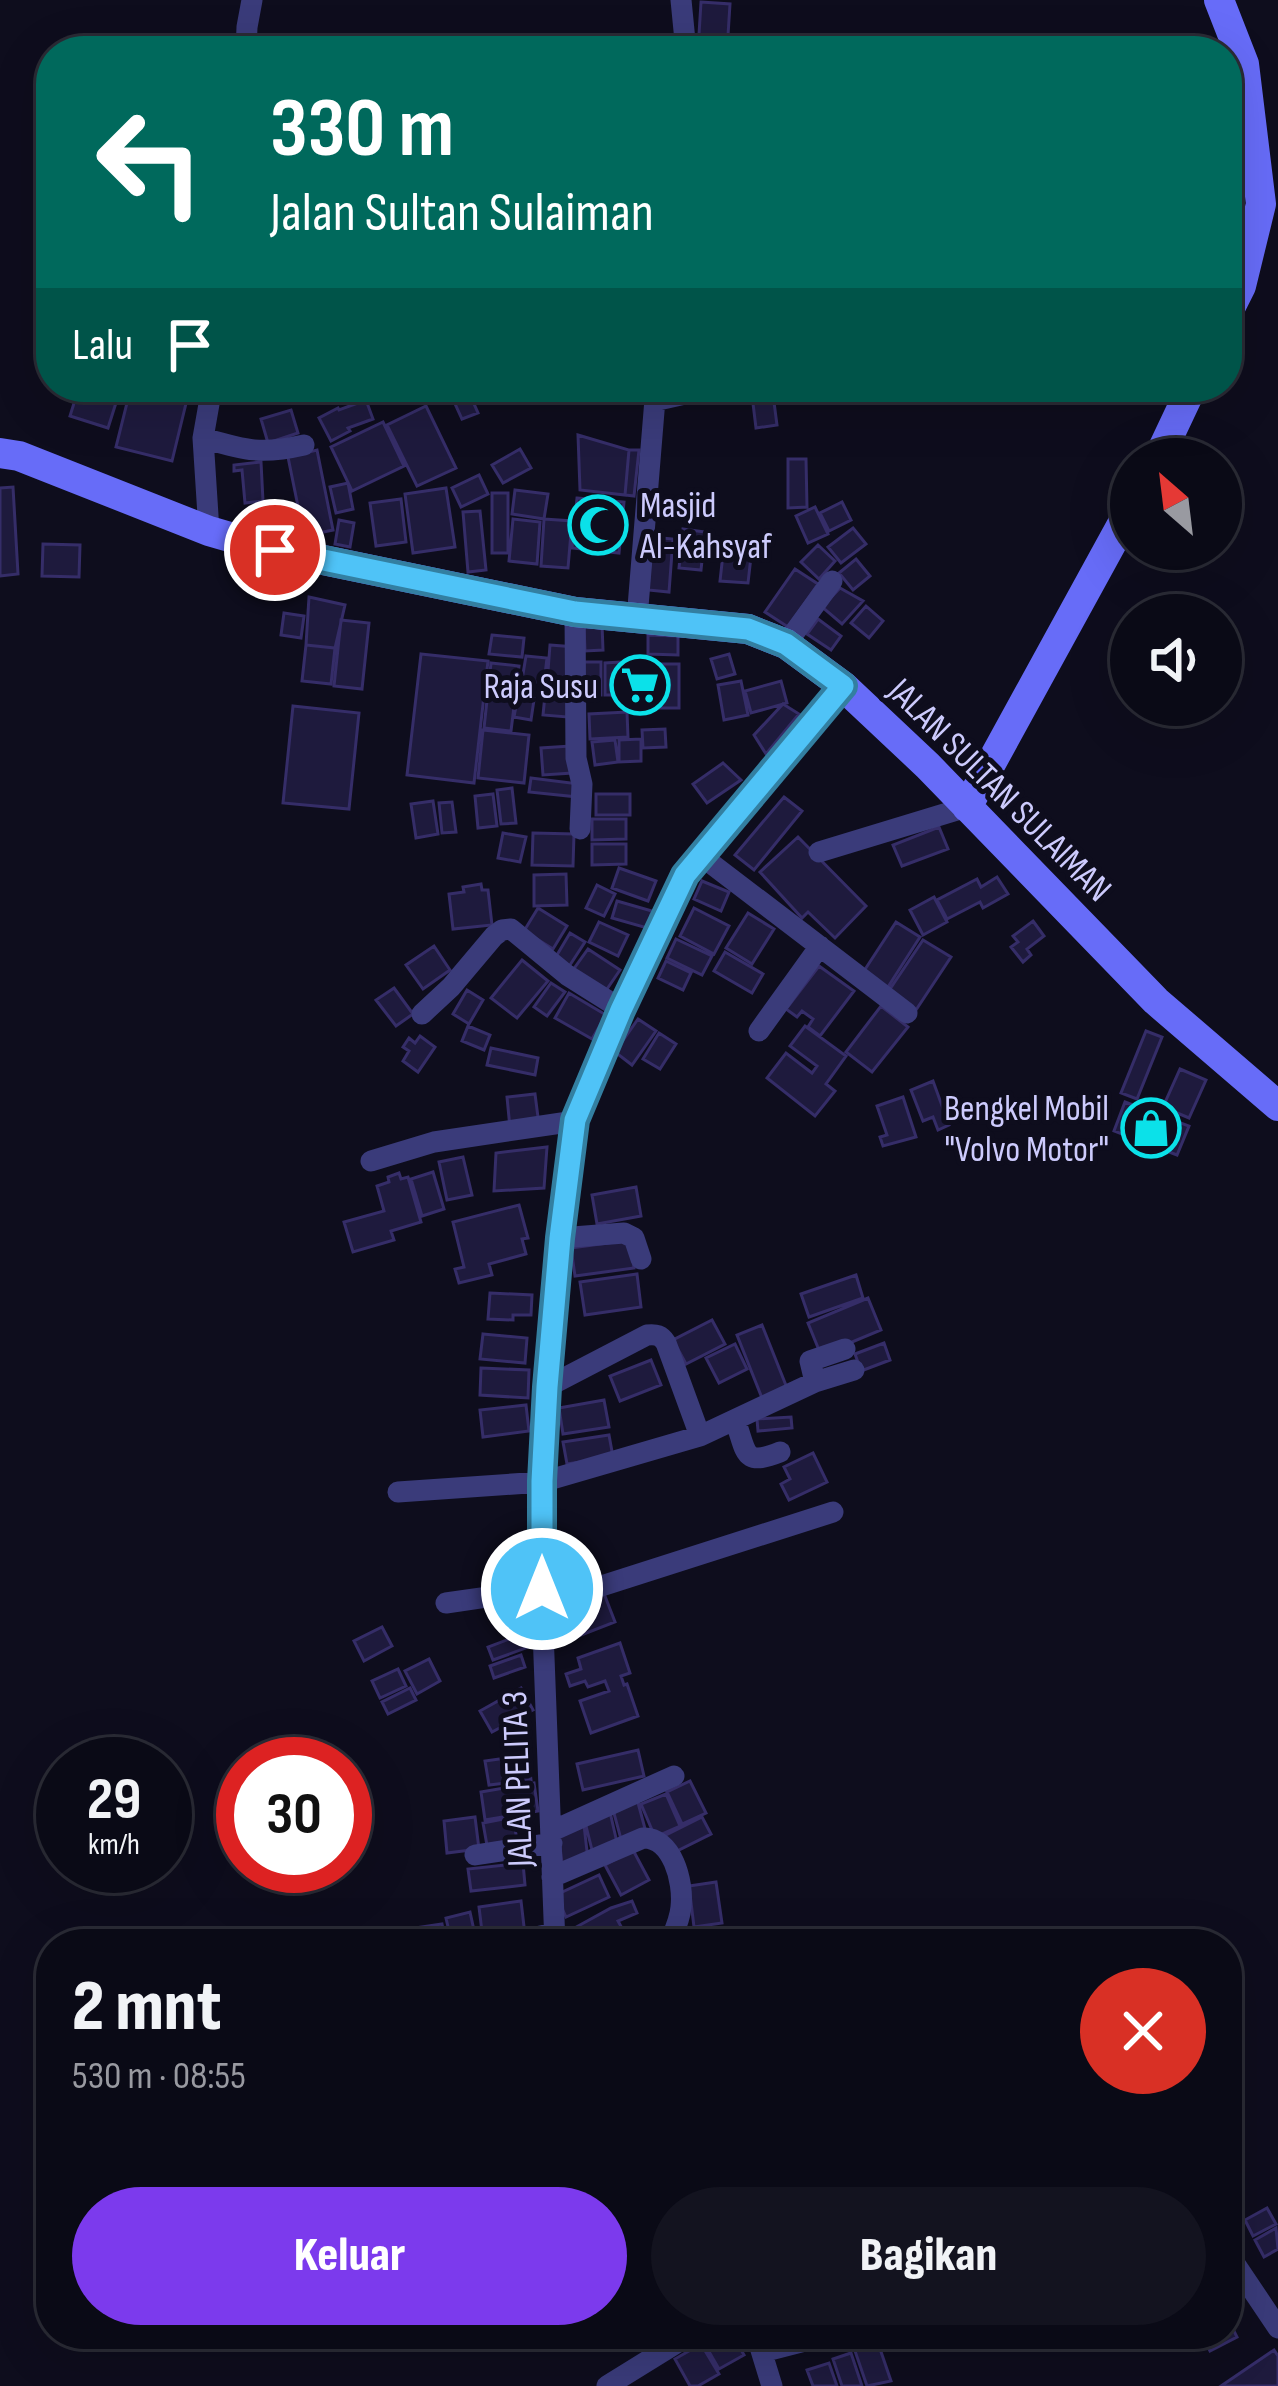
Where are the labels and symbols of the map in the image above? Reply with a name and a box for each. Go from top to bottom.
north arrow [1110,438,1242,570]
place label: Masjid Al-Kahsyaf [639,485,772,569]
mosque icon: Masjid Al-Kahsyaf [567,494,629,556]
pin [224,499,326,601]
supermarket icon: Raja Susu [609,654,671,716]
place label: Raja Susu [484,666,598,709]
street label: JALAN SULTAN SULAIMAN [878,670,1120,911]
place label: Bengkel Mobil "Volvo Motor" [944,1088,1109,1172]
shop icon: Bengkel Mobil "Volvo Motor" [1120,1097,1182,1159]
position arrow [479,1526,605,1652]
street label: JALAN PELITA 3 [494,1690,543,1869]
speed limit sign: 30 [216,1737,372,1893]

